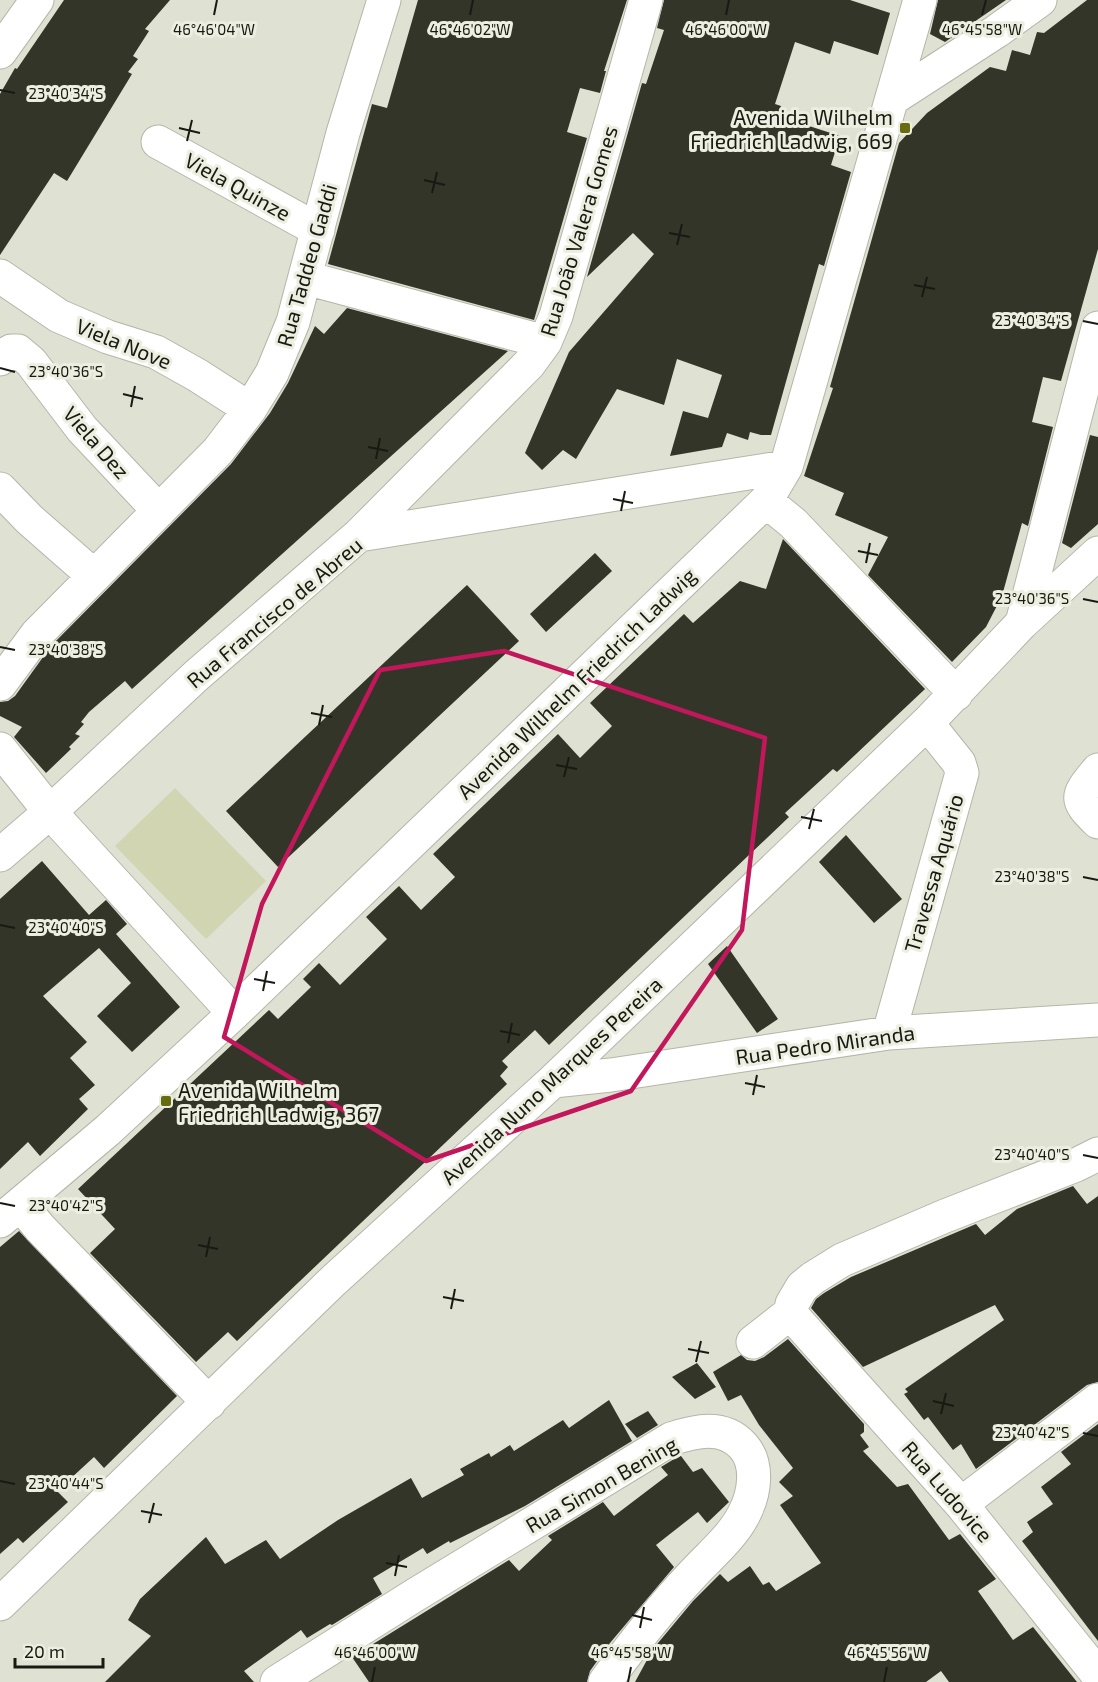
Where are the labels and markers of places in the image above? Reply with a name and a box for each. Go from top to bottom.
place label: Avenida Wilhelm Friedrich Ladwig, 669 [690,104,893,153]
marker: Avenida Wilhelm Friedrich Ladwig, 669 [898,121,912,135]
place label: Avenida Wilhelm Friedrich Ladwig, 367 [178,1077,379,1126]
marker: Avenida Wilhelm Friedrich Ladwig, 367 [159,1094,173,1108]

